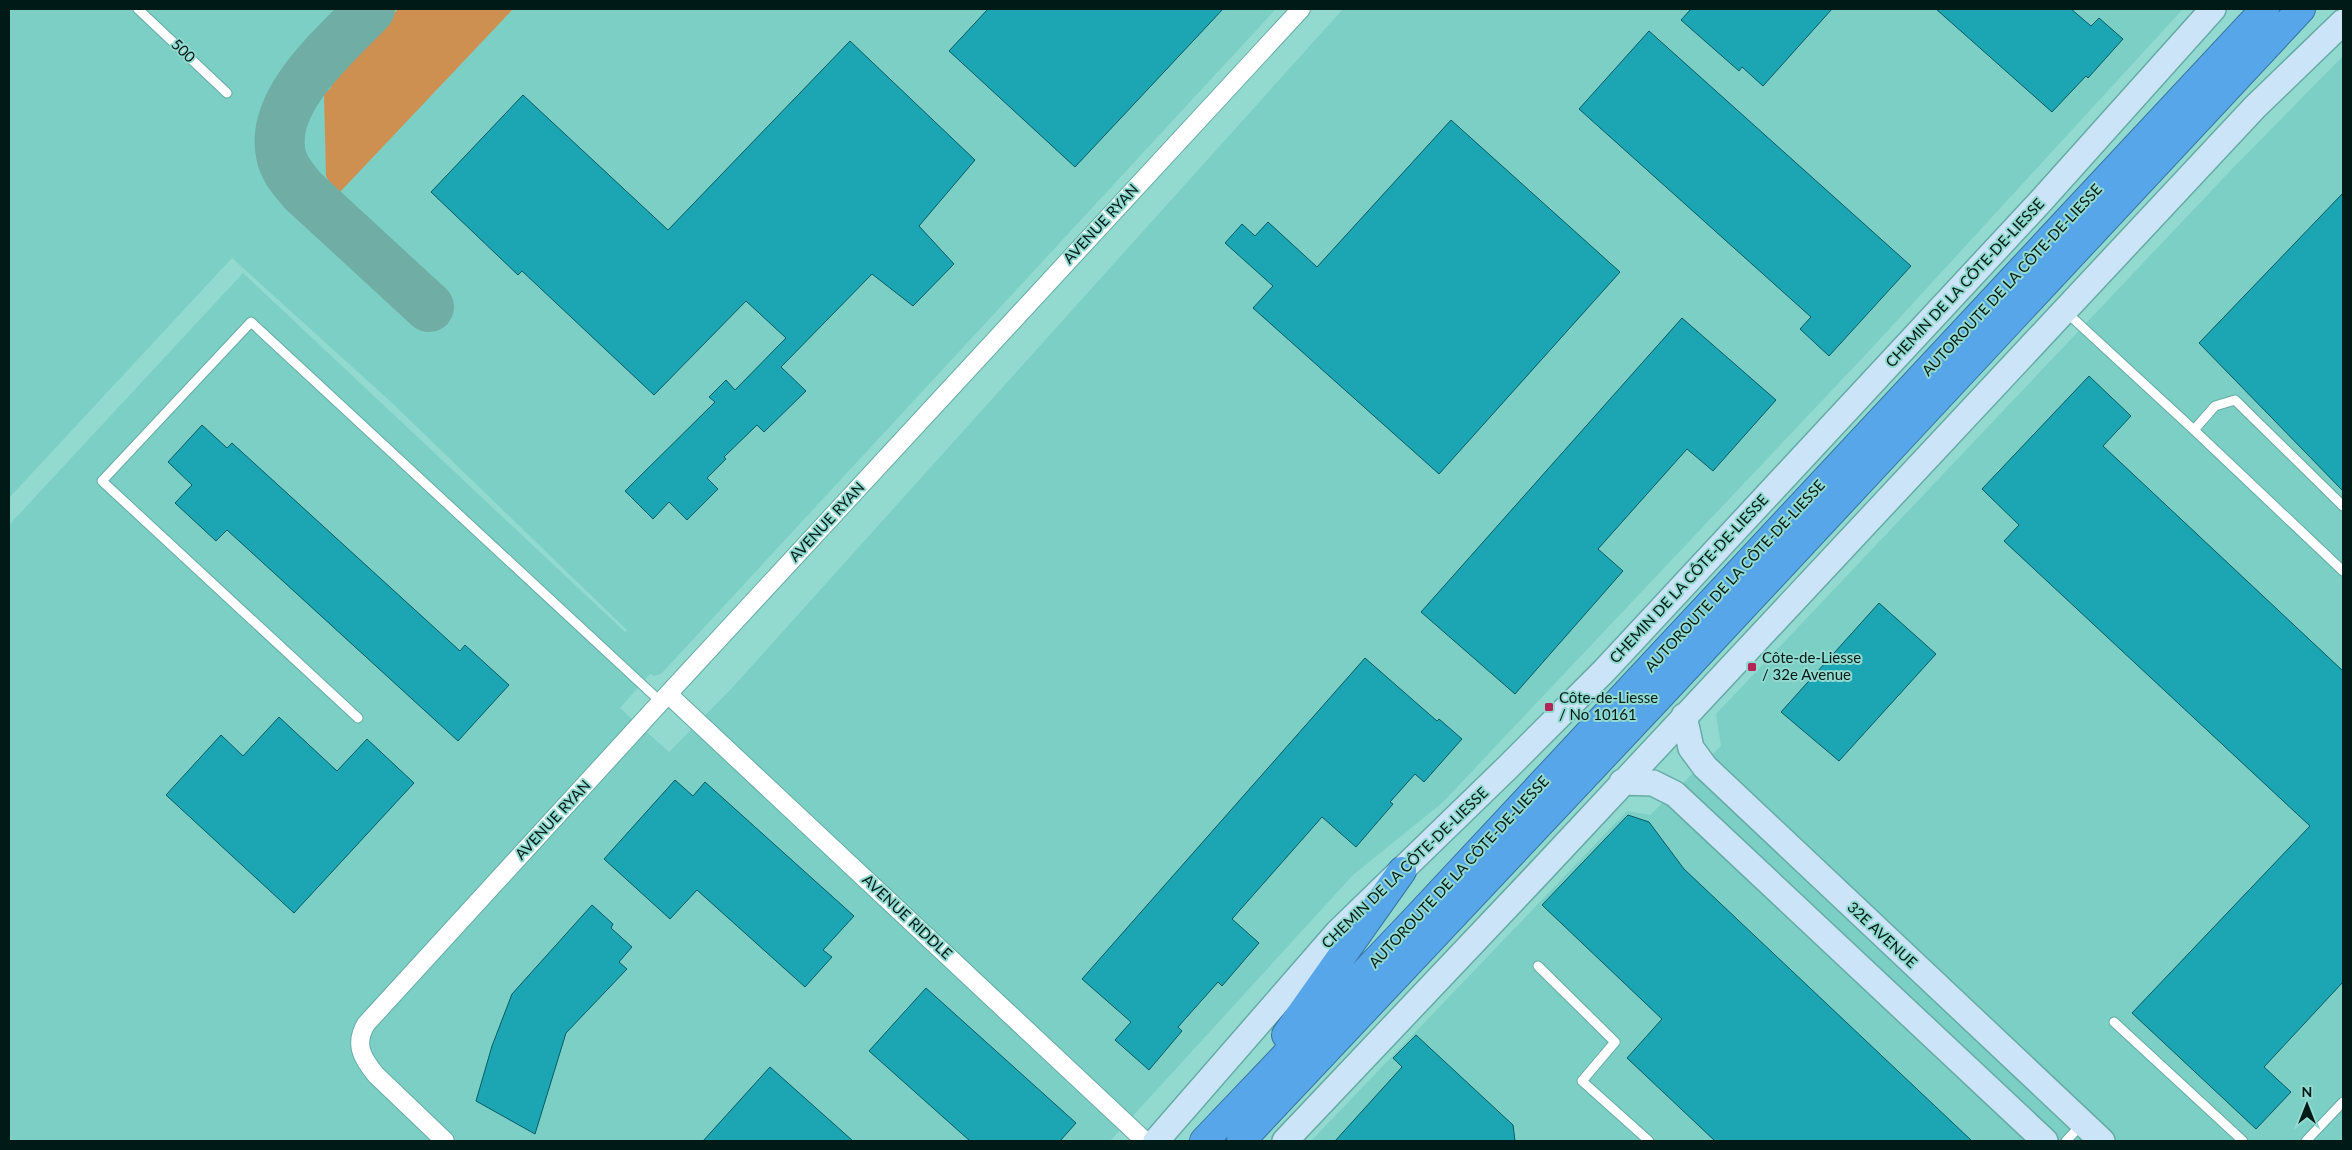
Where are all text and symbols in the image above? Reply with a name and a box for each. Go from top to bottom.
street label: 500 [168,35,200,66]
street label: AVENUE RYAN [1059,180,1142,267]
street label: AUTOROUTE DE LA CÔTE-DE-LIESSE [1917,180,2105,379]
street label: CHEMIN DE LA CÔTE-DE-LIESSE [1881,194,2047,370]
street label: AUTOROUTE DE LA CÔTE-DE-LIESSE [1640,476,1828,675]
street label: AVENUE RYAN [785,478,868,565]
street label: CHEMIN DE LA CÔTE-DE-LIESSE [1605,490,1771,666]
place label: Côte-de-Liesse / 32e Avenue [1762,648,1861,683]
marker: Côte-de-Liesse / 32e Avenue [1746,661,1758,673]
place label: Côte-de-Liesse / No 10161 [1559,688,1658,723]
marker: Côte-de-Liesse / No 10161 [1543,701,1555,713]
street label: AUTOROUTE DE LA CÔTE-DE-LIESSE [1364,772,1552,971]
street label: AVENUE RYAN [511,776,594,863]
street label: CHEMIN DE LA CÔTE-DE-LIESSE [1317,783,1491,952]
street label: AVENUE RIDDLE [859,870,956,962]
street label: 32E AVENUE [1844,897,1921,971]
north arrow [2282,1080,2332,1130]
text: N [2302,1083,2312,1100]

